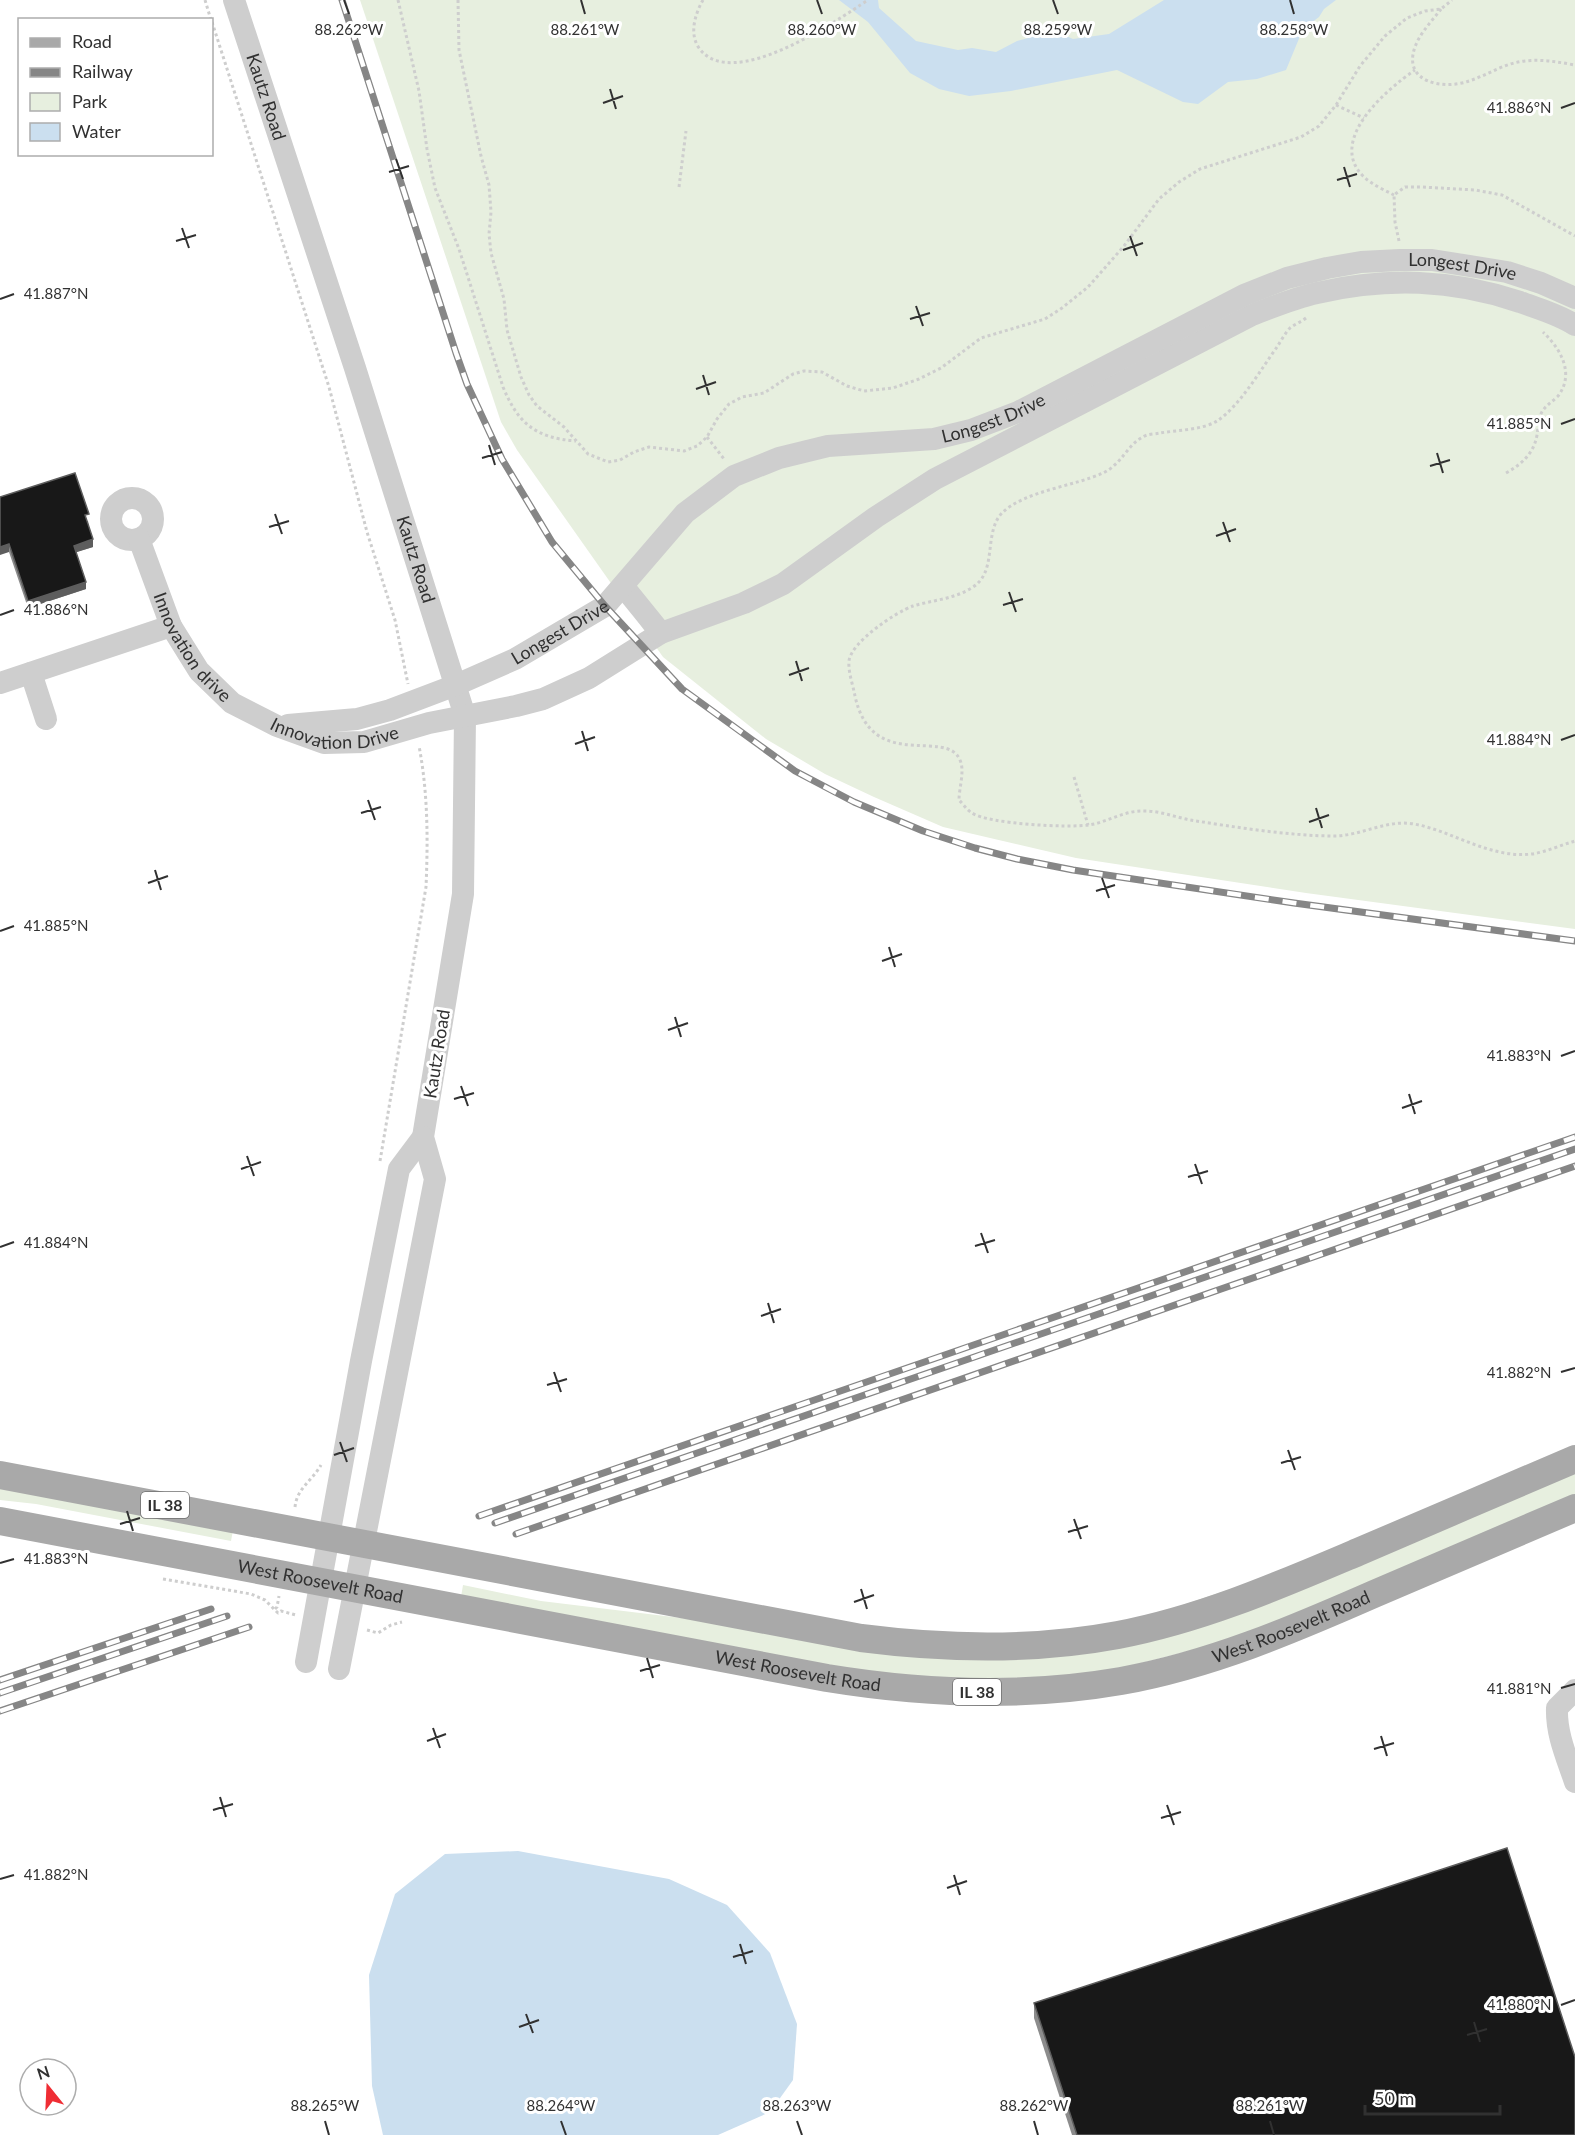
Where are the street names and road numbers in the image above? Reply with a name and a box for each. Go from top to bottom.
street label: Kautz Road [242,50,291,143]
street label: Longest Drive [1408,248,1520,284]
street label: Longest Drive [939,388,1048,447]
street label: Kautz Road [392,513,440,605]
street label: Innovation drive [150,589,236,706]
street label: Longest Drive [507,594,612,669]
street label: Innovation Drive [267,713,401,753]
street label: Kautz Road [418,1008,454,1100]
road number: IL 38 [141,1492,189,1518]
street label: West Roosevelt Road [236,1554,405,1607]
street label: West Roosevelt Road [1209,1585,1373,1667]
street label: West Roosevelt Road [713,1645,882,1695]
road number: IL 38 [953,1679,1001,1705]

